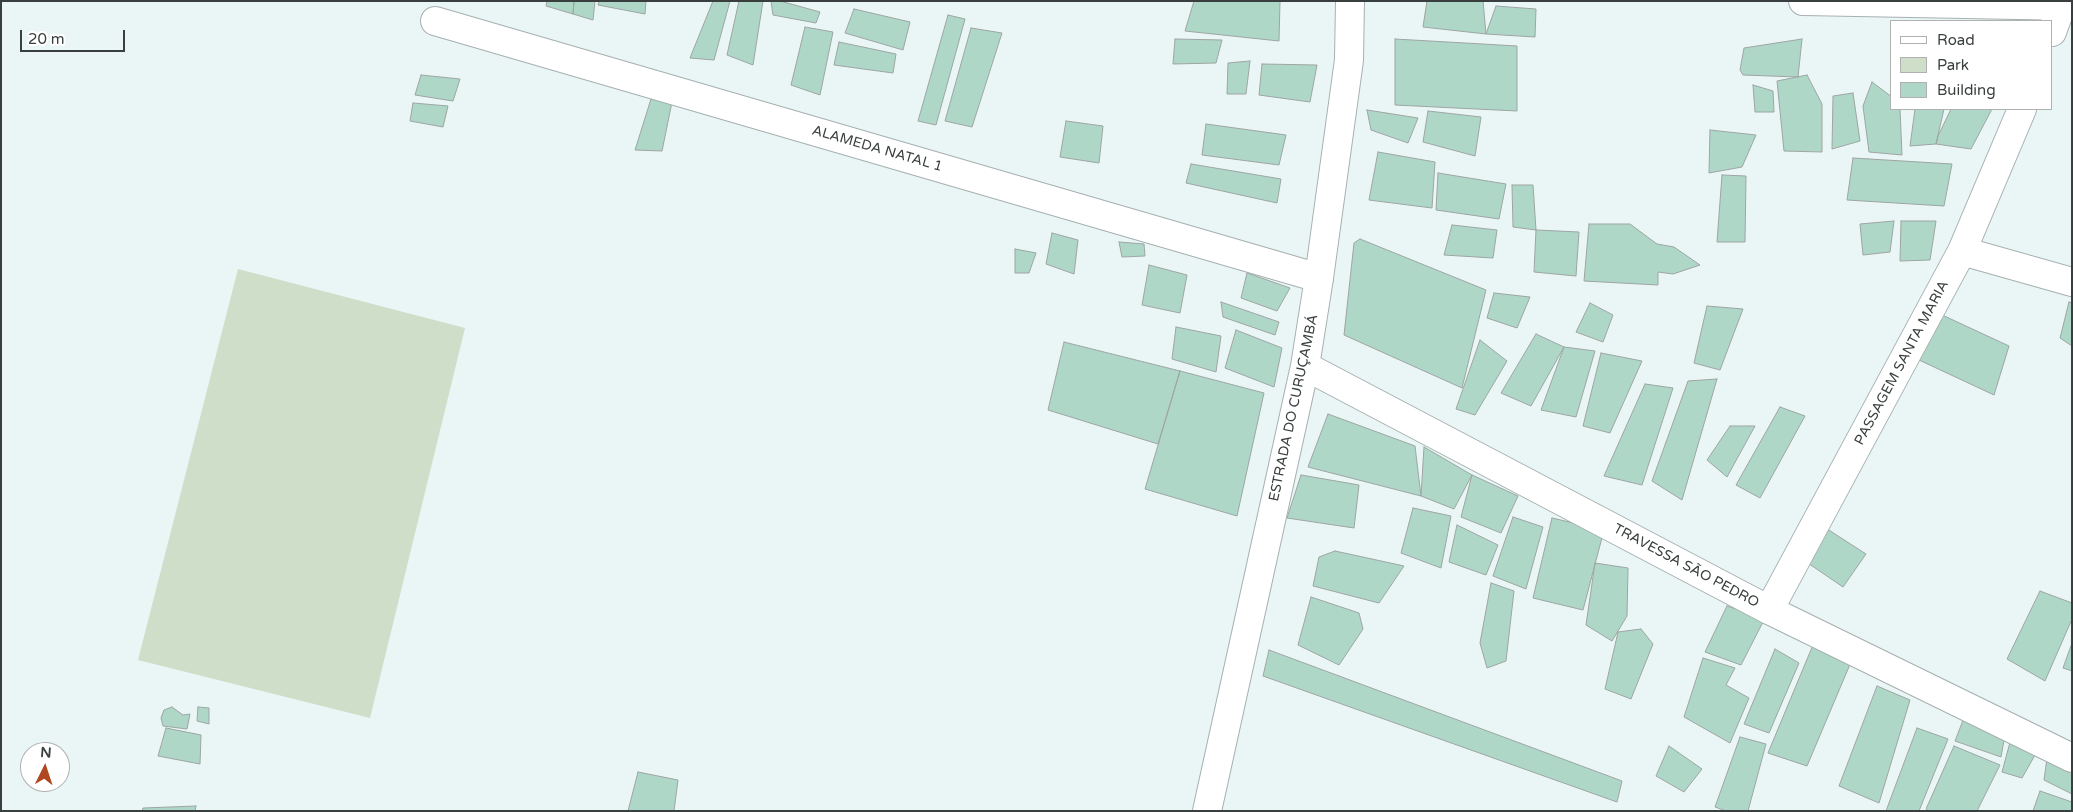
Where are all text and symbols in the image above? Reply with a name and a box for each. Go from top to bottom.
scale bar [22,20,128,52]
legend [1890,20,2053,110]
text: 20 m [28,30,65,48]
text: Road [1937,31,1975,49]
text: Park [1937,56,1969,74]
text: Building [1937,81,1996,99]
street label: ALAMEDA NATAL 1 [810,122,944,176]
street label: PASSAGEM SANTA MARIA [1851,278,1953,448]
street label: ESTRADA DO CURUÇAMBÁ [1266,313,1322,503]
street label: TRAVESSA SÃO PEDRO [1610,520,1762,612]
north arrow [20,742,70,792]
text: N [40,744,52,761]

